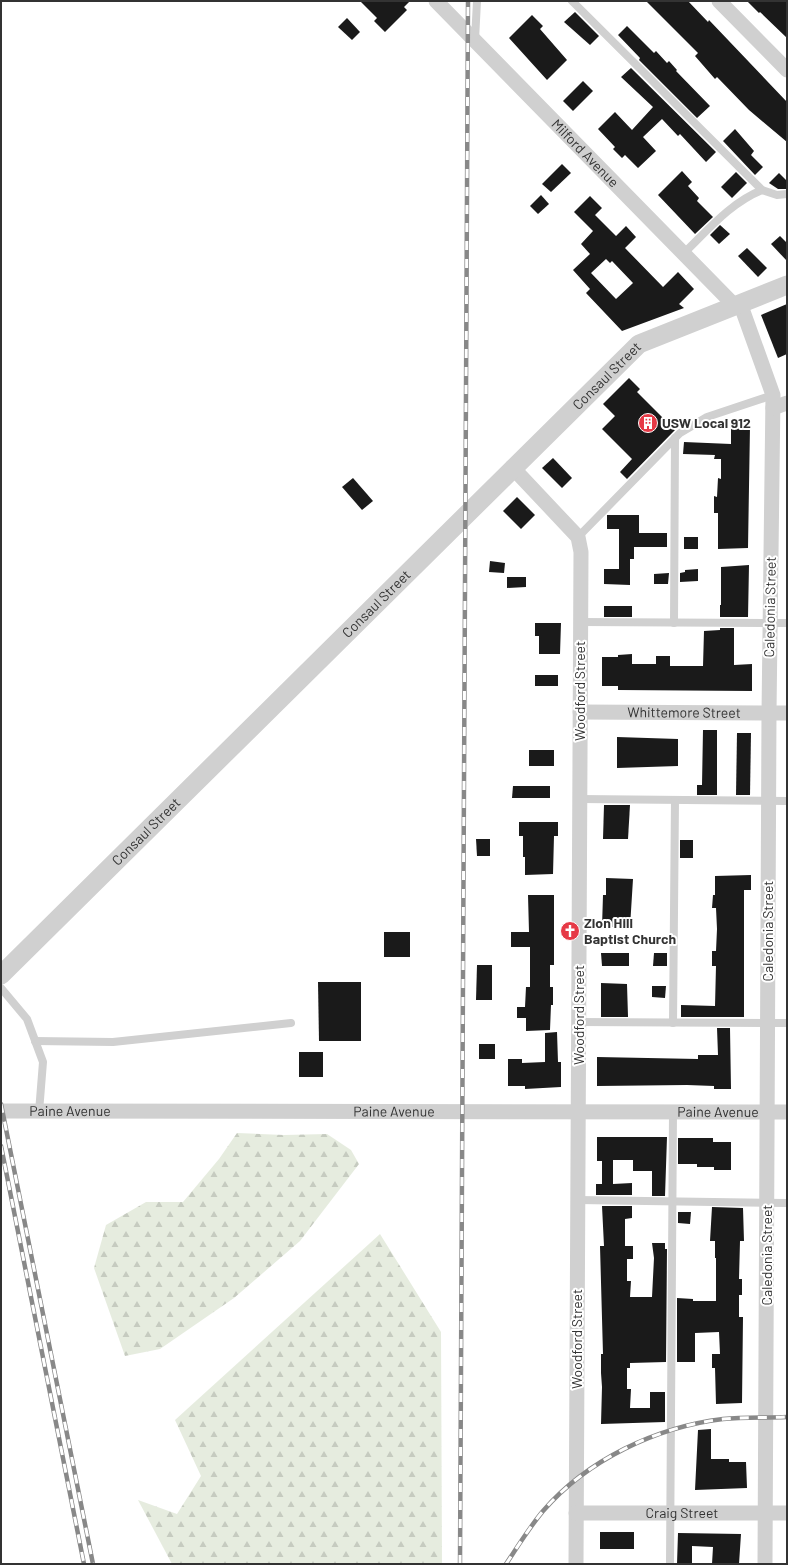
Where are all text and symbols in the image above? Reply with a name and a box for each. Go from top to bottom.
street label: Milford Avenue [548,115,623,190]
street label: Consaul Street [569,338,644,413]
building icon: USW Local 912 [637,412,659,434]
place label: USW Local 912 [662,414,751,431]
street label: Caledonia Street [760,556,779,658]
street label: Consaul Street [338,566,414,641]
street label: Woodford Street [571,641,588,741]
street label: Whittemore Street [627,703,741,721]
street label: Consaul Street [108,794,183,869]
street label: Caledonia Street [759,881,776,981]
place label: Zion Hill Baptist Church [584,914,676,947]
church icon: Zion Hill Baptist Church [559,920,581,942]
street label: Woodford Street [570,965,587,1065]
street label: Paine Avenue [29,1102,111,1119]
street label: Paine Avenue [353,1102,435,1120]
street label: Paine Avenue [677,1103,759,1120]
street label: Caledonia Street [758,1205,775,1305]
street label: Woodford Street [568,1289,585,1389]
street label: Craig Street [646,1504,718,1521]

